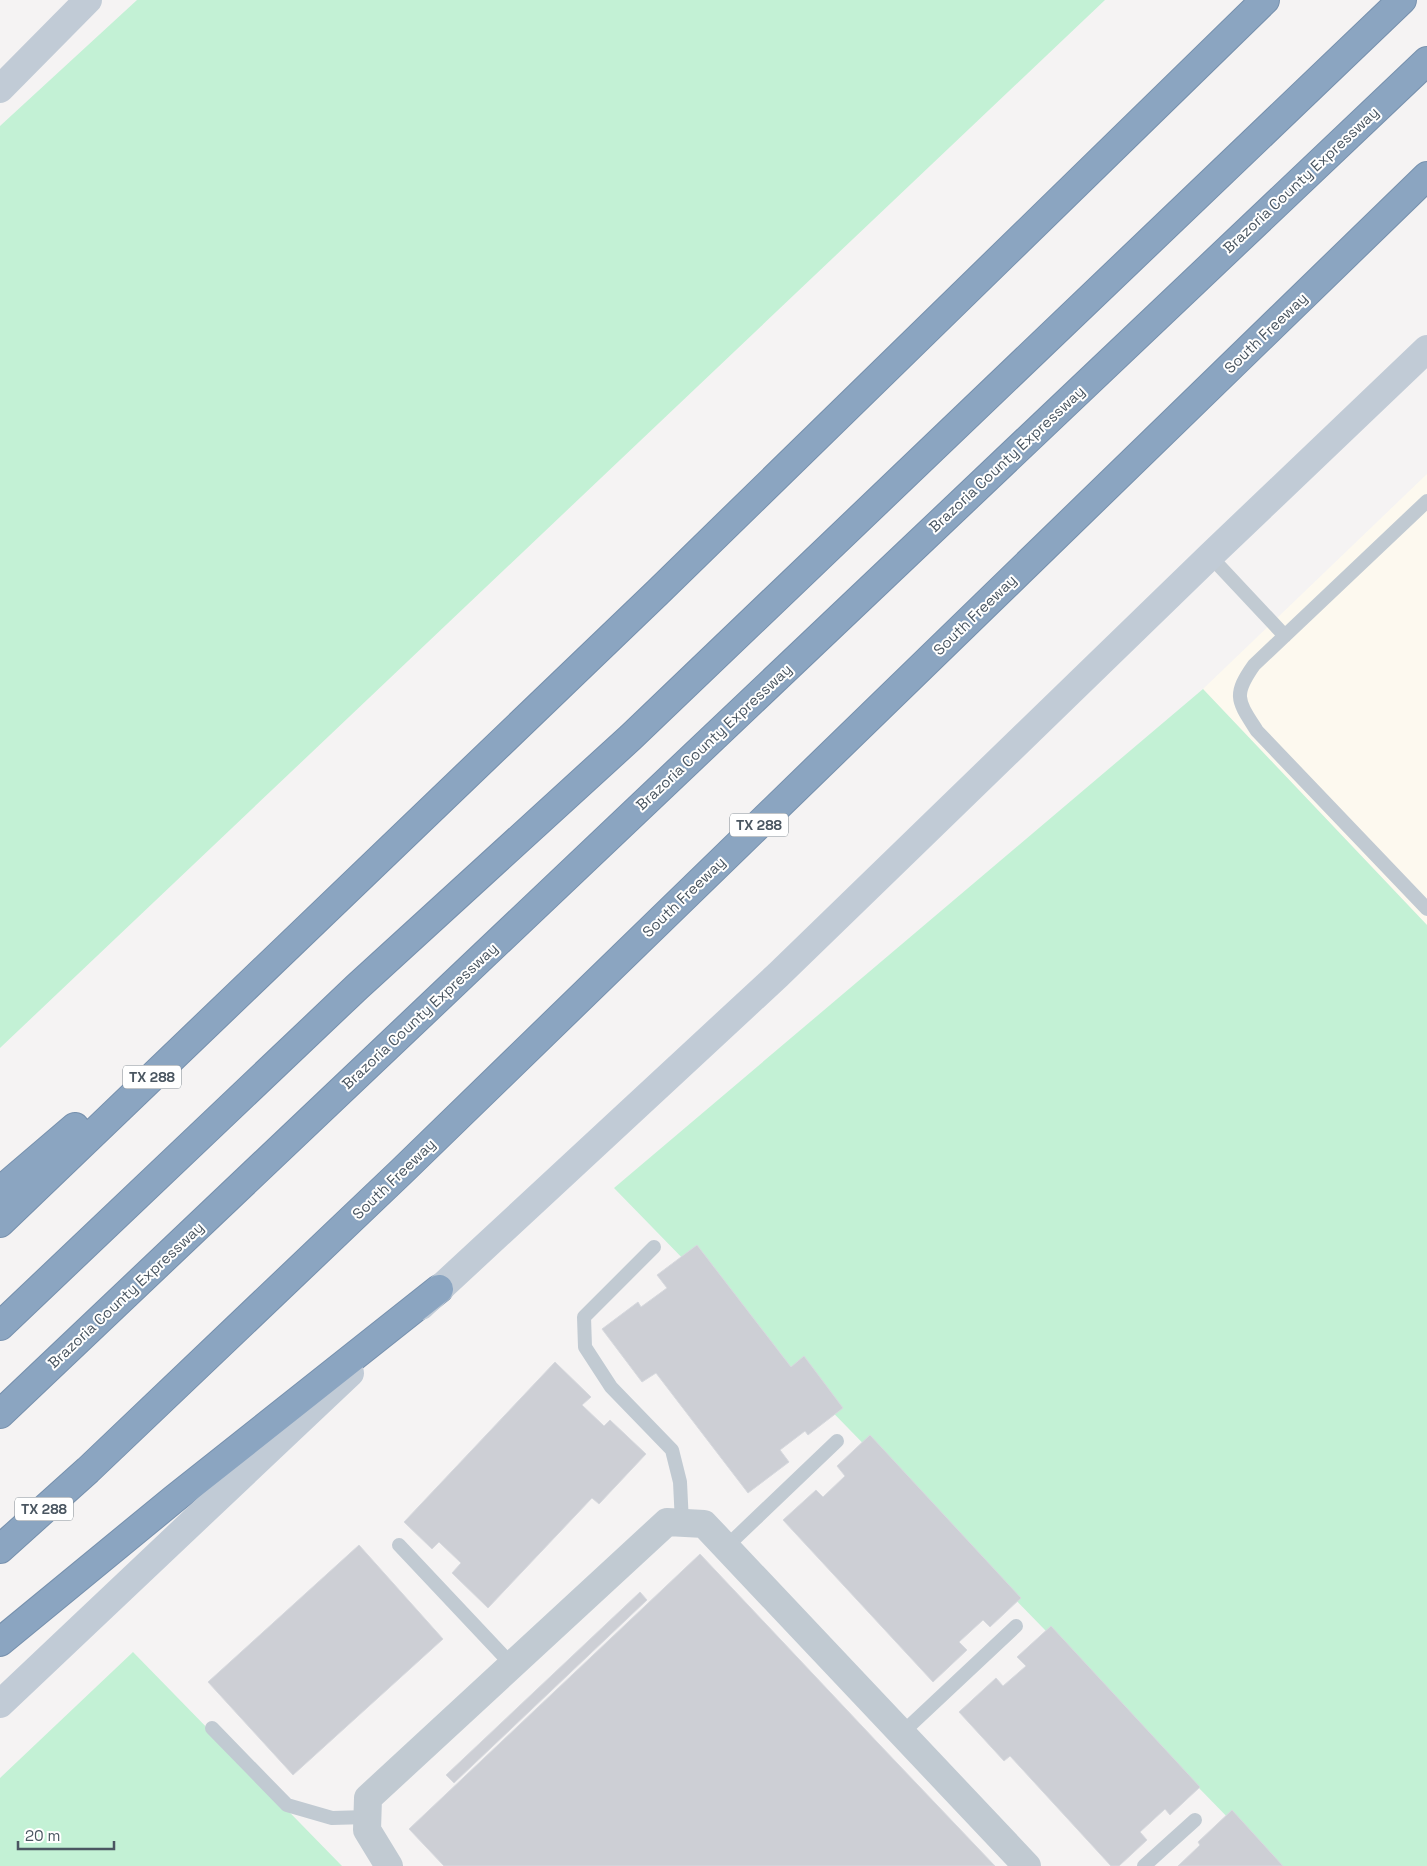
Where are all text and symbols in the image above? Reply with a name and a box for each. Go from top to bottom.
street label: Brazoria County Expressway [1219,102,1382,257]
street label: South Freeway [1220,288,1311,377]
street label: Brazoria County Expressway [925,381,1088,536]
street label: South Freeway [929,570,1020,659]
street label: Brazoria County Expressway [632,659,795,814]
road number: TX 288 [730,814,788,836]
street label: South Freeway [638,852,729,941]
street label: Brazoria County Expressway [338,938,501,1093]
road number: TX 288 [123,1066,181,1088]
street label: South Freeway [348,1134,439,1223]
street label: Brazoria County Expressway [44,1217,207,1372]
road number: TX 288 [15,1498,73,1520]
scale bar [18,1818,114,1850]
text: 20 m [25,1826,60,1845]

